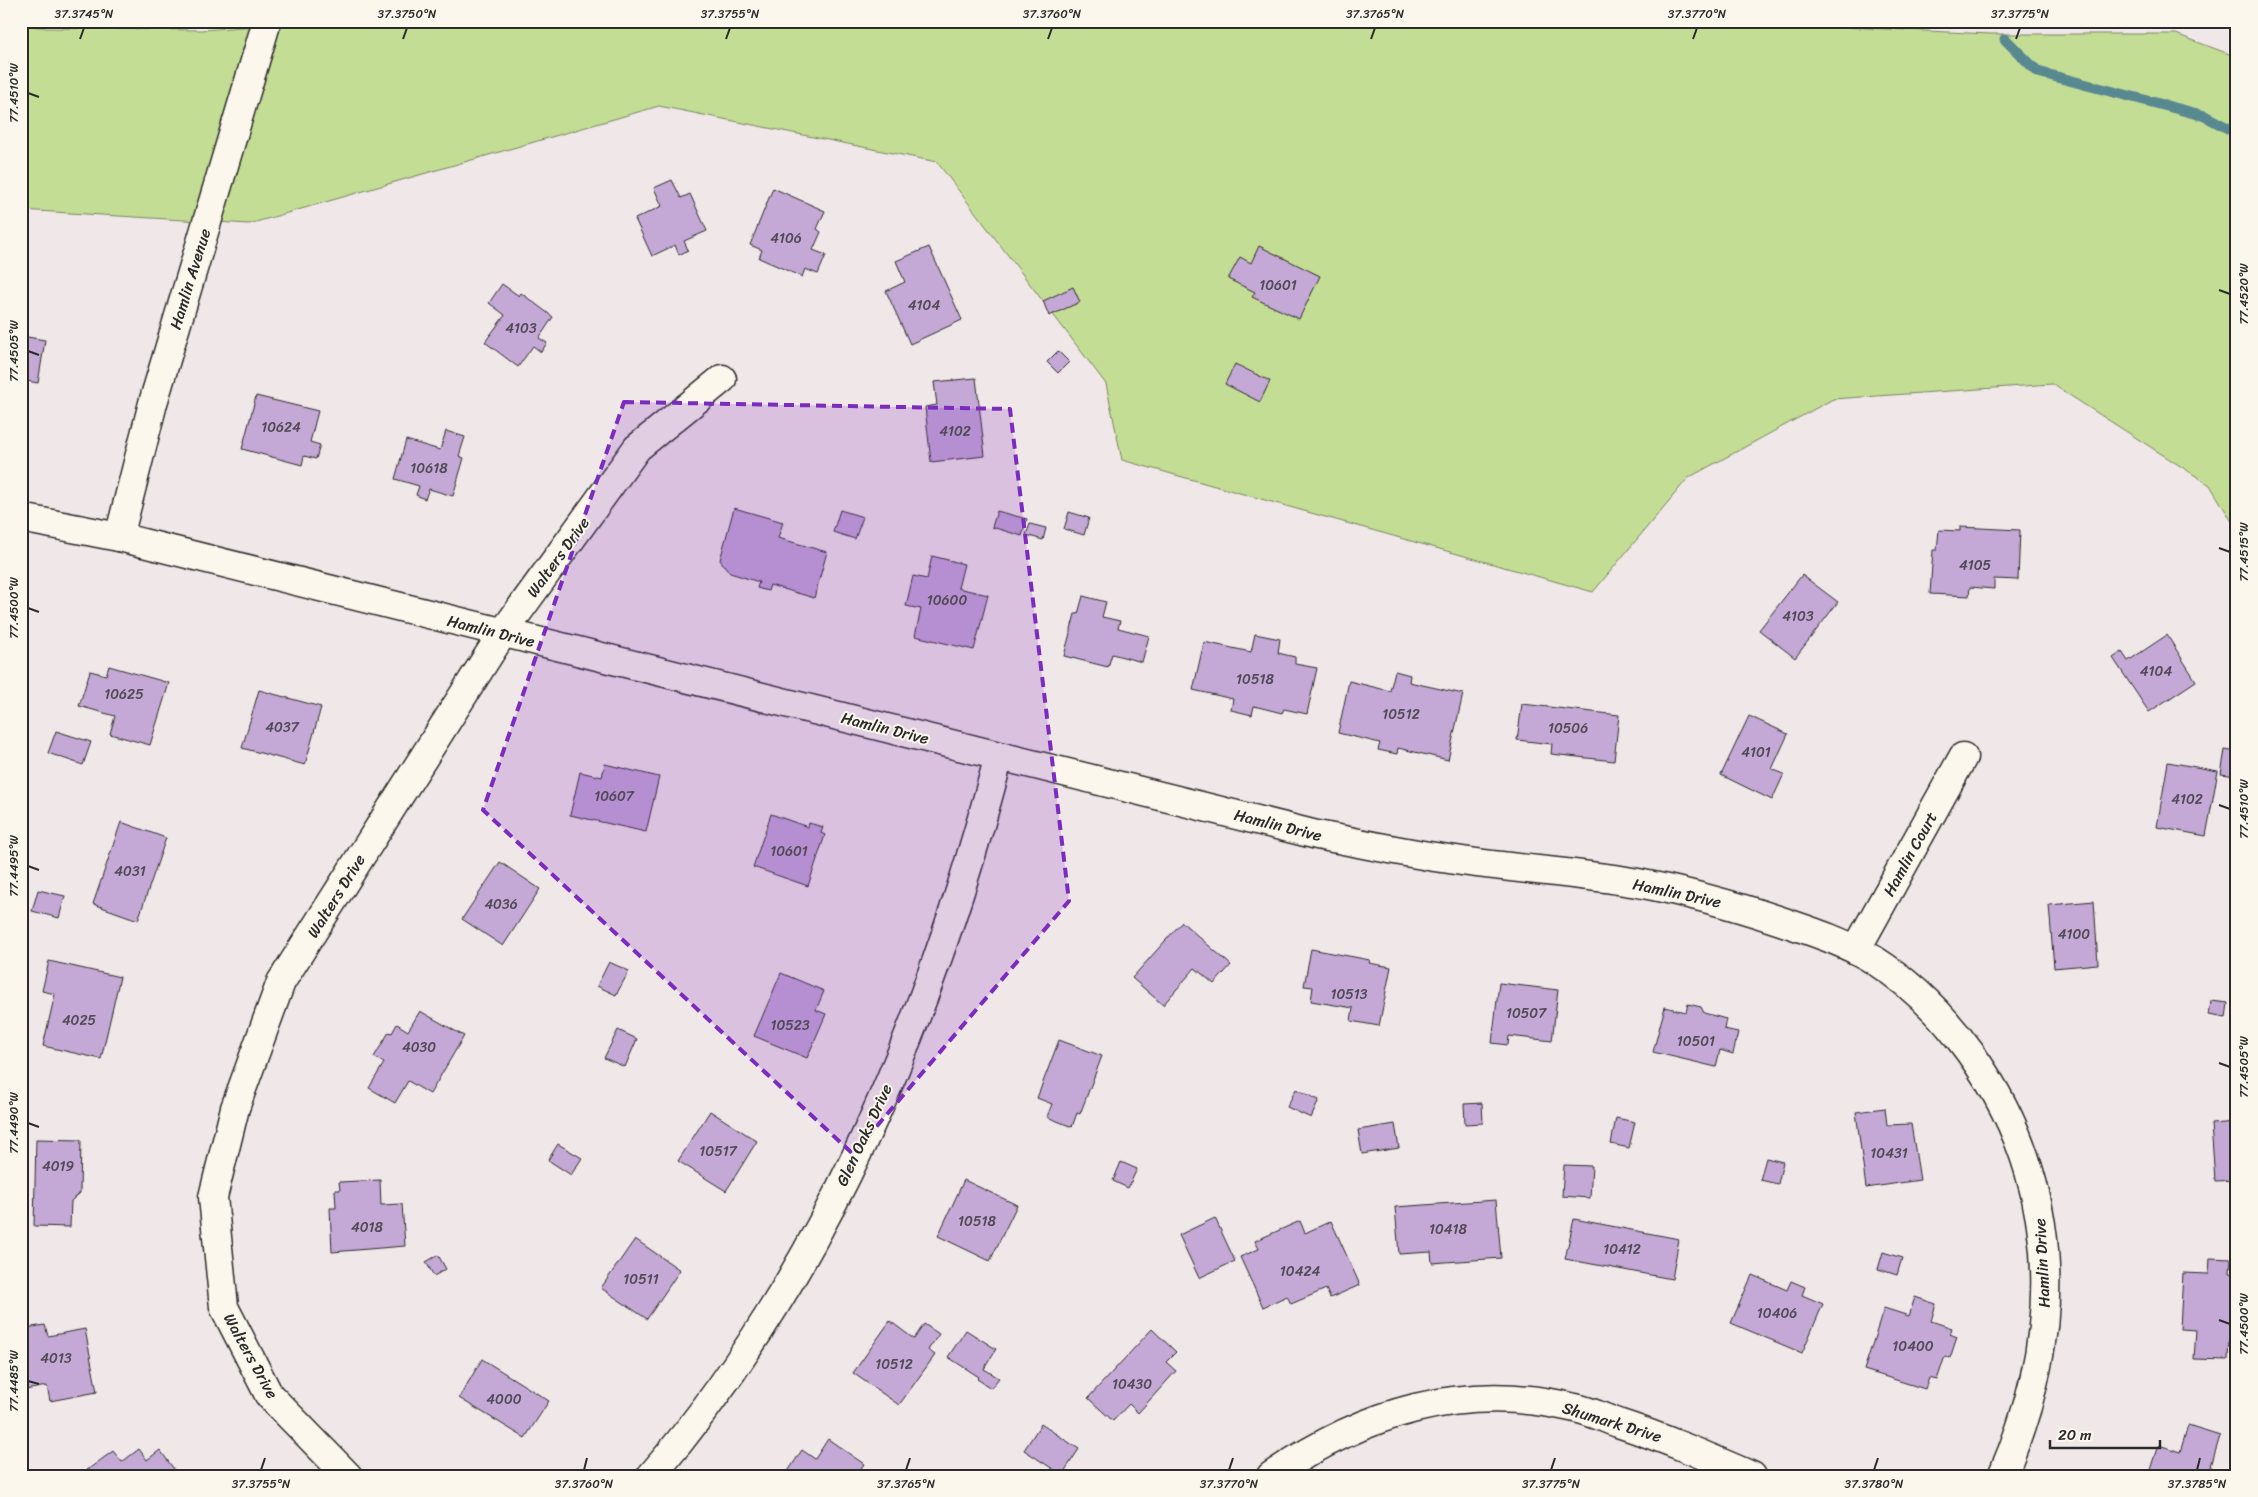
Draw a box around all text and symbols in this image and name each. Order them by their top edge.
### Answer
text: 37.3745°N [55,3,114,25]
text: 37.3750°N [378,3,437,25]
text: 37.3755°N [701,3,760,25]
text: 37.3760°N [1023,3,1082,25]
text: 37.3765°N [1346,3,1405,25]
text: 37.3770°N [1668,3,1727,25]
text: 37.3775°N [1991,3,2050,25]
text: 77.4510°W [3,63,25,123]
street label: Hamlin Avenue [161,225,219,333]
house number: 4106 [770,226,802,251]
text: 77.4520°W [2233,263,2255,325]
house number: 10601 [1259,273,1297,298]
house number: 4104 [908,293,940,318]
house number: 4103 [505,316,537,341]
text: 77.4505°W [3,320,25,382]
house number: 10624 [261,415,301,440]
house number: 4102 [939,419,971,444]
house number: 10618 [410,456,448,481]
street label: Walters Drive [519,510,597,604]
text: 77.4515°W [2233,522,2255,582]
house number: 4105 [1959,553,1992,578]
text: 77.4500°W [3,576,25,639]
house number: 10600 [927,588,967,613]
house number: 4103 [1782,604,1814,629]
street label: Hamlin Drive [444,606,538,656]
house number: 4104 [2140,659,2172,684]
house number: 10518 [1236,667,1274,692]
house number: 10625 [104,682,144,707]
house number: 10512 [1382,702,1420,727]
street label: Hamlin Drive [838,703,932,753]
house number: 4037 [265,715,300,740]
house number: 10506 [1548,716,1588,741]
house number: 4101 [1741,740,1771,765]
text: 77.4510°W [2233,779,2255,839]
house number: 10607 [594,784,635,809]
house number: 4102 [2171,787,2203,812]
street label: Hamlin Drive [1231,800,1325,850]
street label: Hamlin Court [1875,806,1945,902]
text: 77.4495°W [3,835,25,897]
house number: 10601 [770,839,808,864]
street label: Walters Drive [299,848,373,944]
house number: 4031 [114,859,146,884]
street label: Hamlin Drive [1630,869,1724,917]
house number: 4036 [484,892,518,917]
house number: 4100 [2058,922,2090,947]
house number: 10513 [1330,982,1368,1007]
house number: 10507 [1506,1001,1547,1026]
house number: 4025 [62,1008,97,1033]
house number: 10523 [770,1013,810,1038]
house number: 10501 [1677,1029,1715,1054]
house number: 4030 [402,1035,436,1060]
text: 77.4505°W [2233,1036,2255,1098]
street label: Glen Oaks Drive [828,1079,900,1191]
text: 77.4490°W [3,1091,25,1154]
house number: 10517 [699,1139,738,1164]
house number: 10431 [1870,1141,1908,1166]
house number: 4019 [42,1154,75,1179]
house number: 10518 [958,1209,996,1234]
house number: 4018 [351,1215,384,1240]
house number: 10418 [1429,1217,1468,1242]
street label: Hamlin Drive [2025,1217,2059,1309]
house number: 10412 [1603,1237,1641,1262]
house number: 10424 [1280,1259,1320,1284]
house number: 10511 [623,1267,659,1292]
text: 77.4500°W [2233,1292,2255,1355]
house number: 10406 [1757,1301,1797,1326]
street label: Walters Drive [215,1308,287,1404]
house number: 10400 [1892,1334,1934,1359]
house number: 4013 [40,1346,72,1371]
text: 77.4485°W [3,1350,25,1412]
house number: 10512 [875,1352,913,1377]
house number: 10430 [1112,1372,1152,1397]
house number: 4000 [486,1387,522,1412]
street label: Shumark Drive [1559,1393,1665,1451]
scale bar [2050,1417,2160,1449]
text: 20 m [2058,1422,2092,1448]
text: 37.3755°N [232,1473,291,1495]
text: 37.3760°N [555,1473,614,1495]
text: 37.3765°N [877,1473,936,1495]
text: 37.3770°N [1200,1473,1259,1495]
text: 37.3775°N [1522,1473,1581,1495]
text: 37.3780°N [1845,1473,1904,1495]
text: 37.3785°N [2168,1473,2227,1495]

